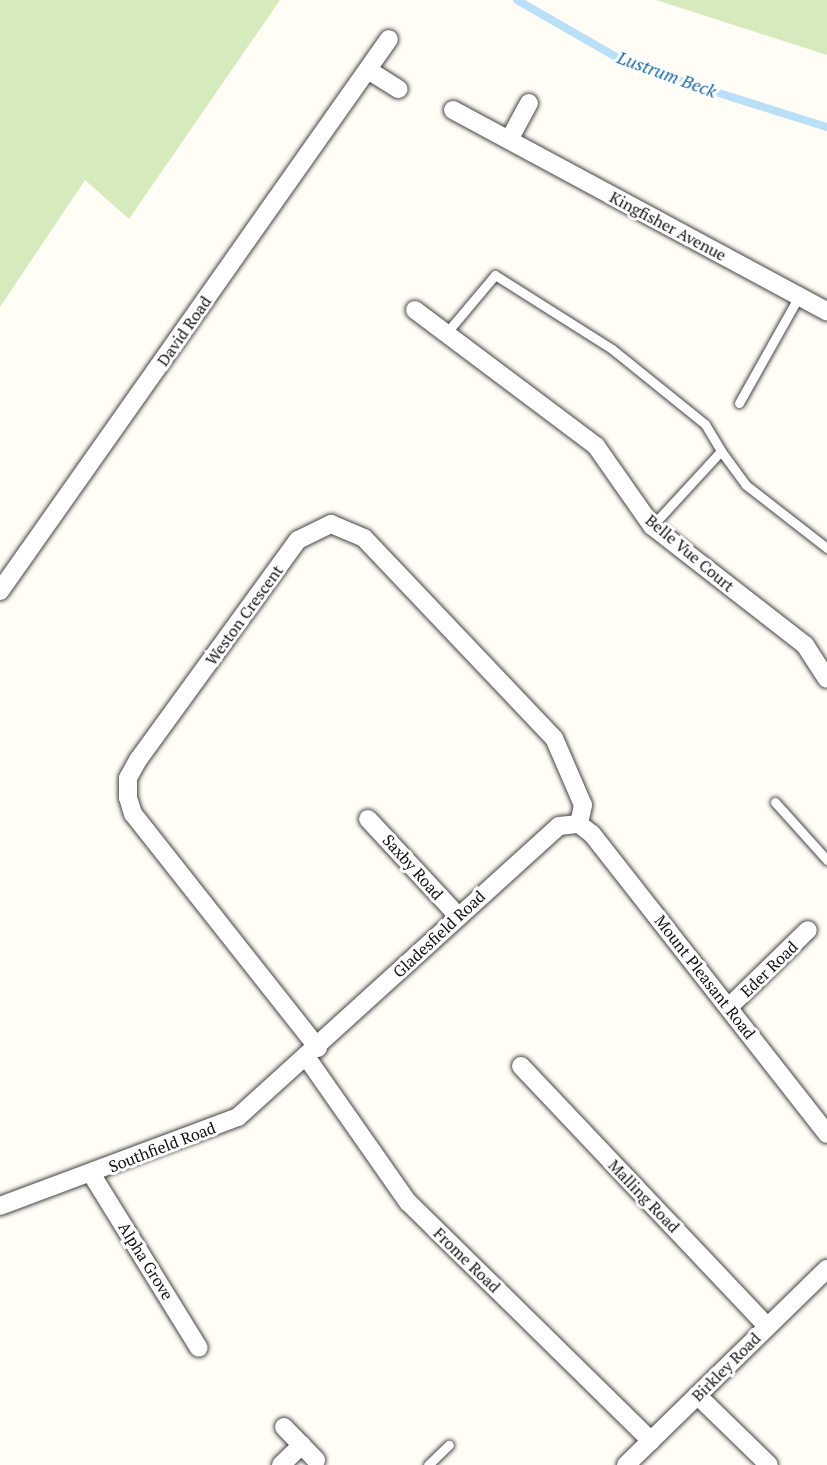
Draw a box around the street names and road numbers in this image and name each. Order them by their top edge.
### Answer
street label: Kingfisher Avenue [606,187,730,265]
street label: David Road [153,292,215,370]
street label: Belle Vue Court [642,510,738,596]
street label: Weston Crescent [201,561,287,669]
street label: Saxby Road [379,830,447,904]
street label: Gladesfield Road [389,887,489,981]
street label: Mount Pleasant Road [651,911,759,1043]
street label: Eder Road [736,937,802,1001]
street label: Southfield Road [106,1118,218,1176]
street label: Malling Road [604,1156,684,1236]
street label: Alpha Grove [115,1219,177,1303]
street label: Frome Road [430,1224,504,1296]
street label: Birkley Road [688,1329,764,1405]

